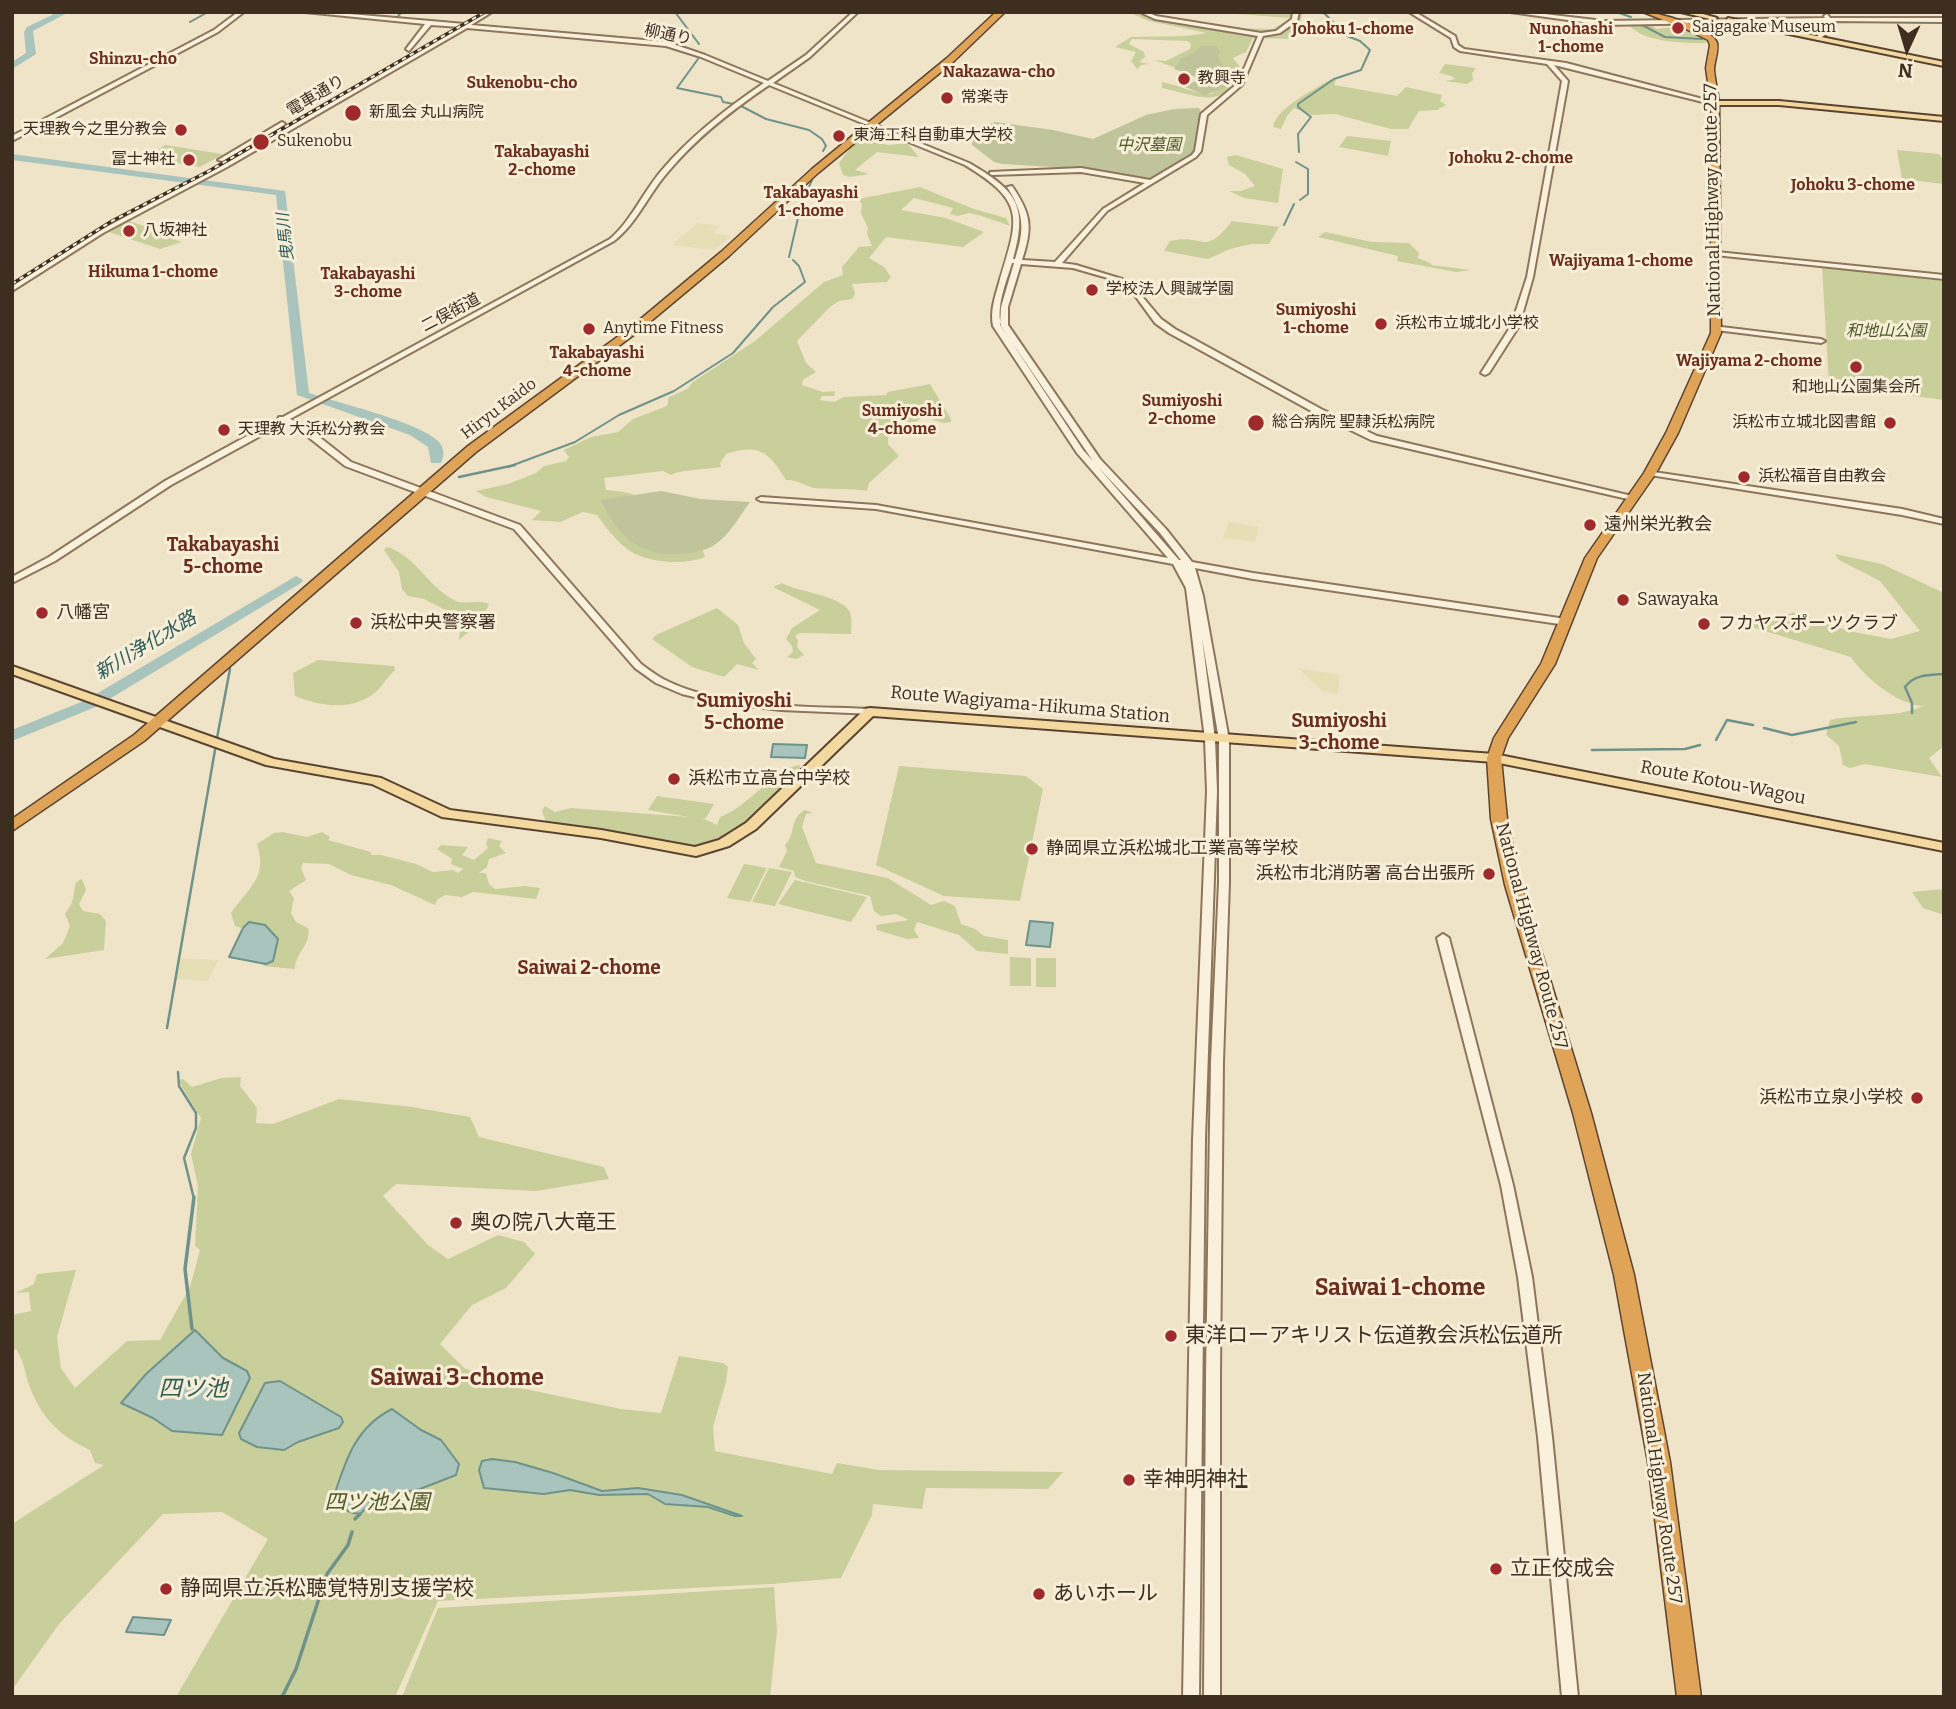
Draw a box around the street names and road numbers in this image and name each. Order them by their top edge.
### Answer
street label: 柳通り [643,21,693,49]
street label: 電車通り [284,71,348,121]
street label: National Highway Route 257 [1700,83,1726,317]
street label: 二俣街道 [418,290,484,336]
street label: Hiryu Kaido [458,374,540,444]
street label: Route Wagiyama-Hikuma Station [889,682,1171,728]
street label: Route Kotou-Wagou [1638,756,1808,810]
street label: National Highway Route 257 [1490,820,1572,1052]
street label: National Highway Route 257 [1632,1371,1686,1605]

